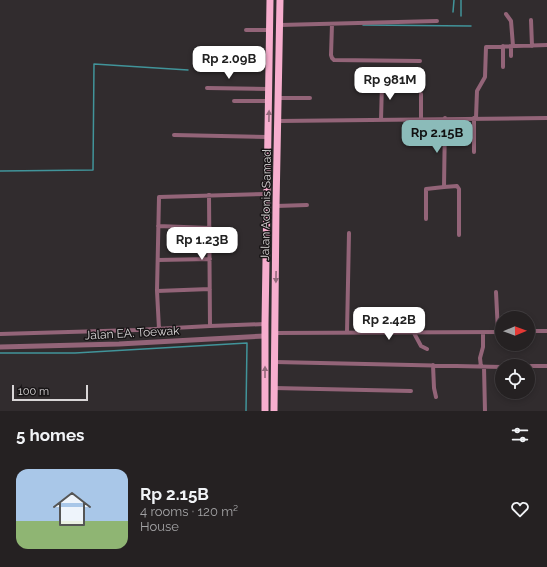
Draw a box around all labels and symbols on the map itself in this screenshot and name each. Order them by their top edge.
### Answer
pin: Rp 2.09B [188,46,270,80]
pin: Rp 981M [353,67,427,101]
one-way arrow [265,110,272,122]
pin: Rp 2.15B [396,120,478,154]
street label: Jalan Adonis Samad [258,149,274,261]
pin: Rp 1.23B [161,227,243,261]
one-way arrow [272,271,279,283]
pin: Rp 2.42B [348,307,430,341]
north arrow [495,311,535,351]
street label: Jalan EA. Toewak [84,323,180,342]
one-way arrow [262,365,268,378]
scale bar [12,383,88,402]

